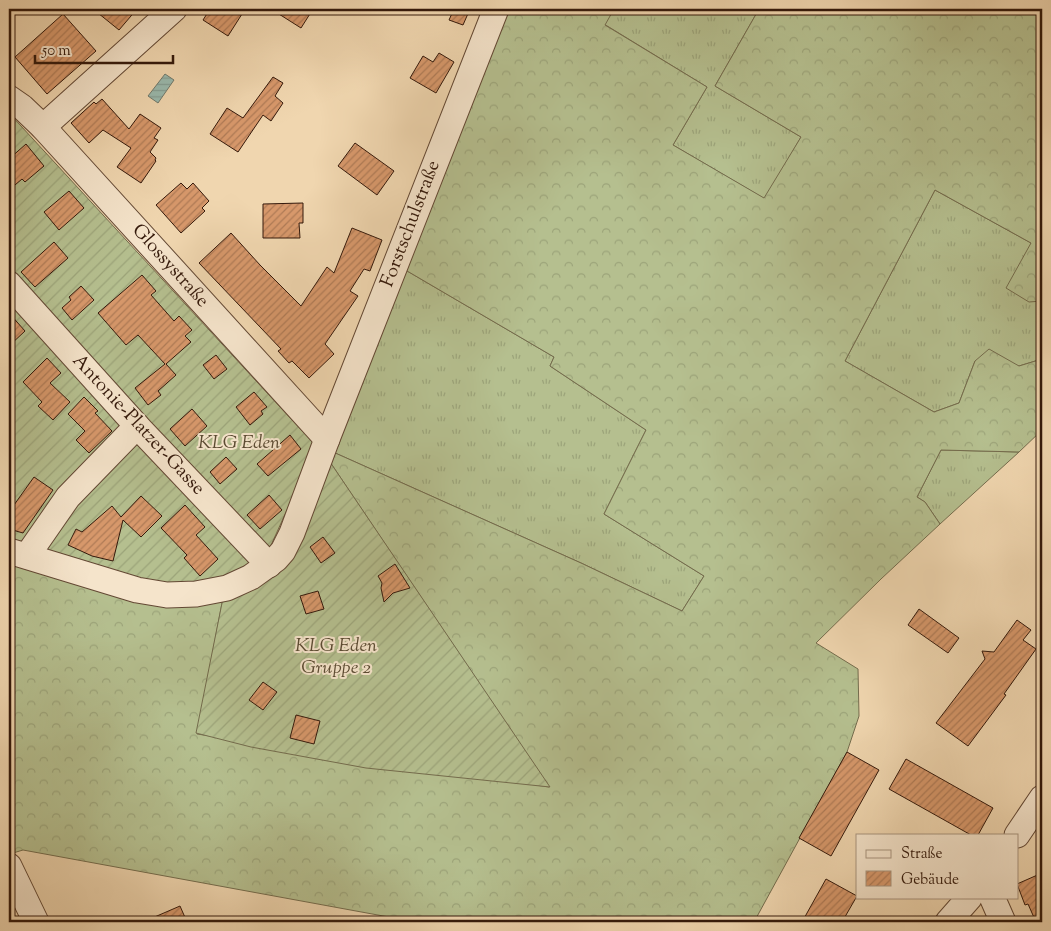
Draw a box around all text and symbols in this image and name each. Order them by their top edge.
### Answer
scale bar [35,32,172,64]
text: 50 m [41,41,71,62]
street label: Forstschulstraße [374,157,448,291]
street label: Glossystraße [125,218,215,314]
street label: Antonie-Platzer-Gasse [65,349,211,502]
park label: KLG Eden [198,430,280,457]
park label: KLG Eden Gruppe 2 [295,633,377,682]
legend [856,834,1018,898]
text: Straße [901,844,943,865]
text: Gebäude [901,870,959,891]

